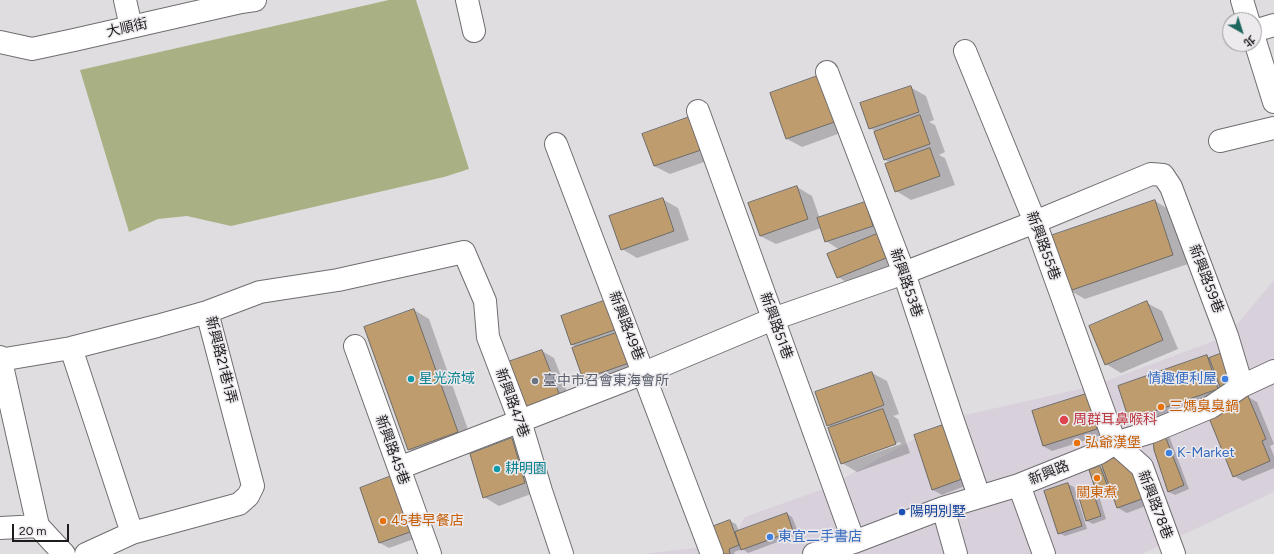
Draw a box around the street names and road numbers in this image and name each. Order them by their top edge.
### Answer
street label: 大順街 [105,15,149,41]
street label: 新興路55巷 [1023,209,1063,283]
street label: 新興路59巷 [1185,242,1227,316]
street label: 新興路53巷 [886,246,926,320]
street label: 新興路49巷 [605,289,647,363]
street label: 新興路51巷 [756,290,796,362]
street label: 新興路21巷1弄 [202,315,240,405]
street label: 新興路47巷 [492,366,532,440]
street label: 新興路45巷 [372,413,412,487]
street label: 新興路 [1026,457,1072,489]
street label: 新興路78巷 [1134,468,1176,542]

